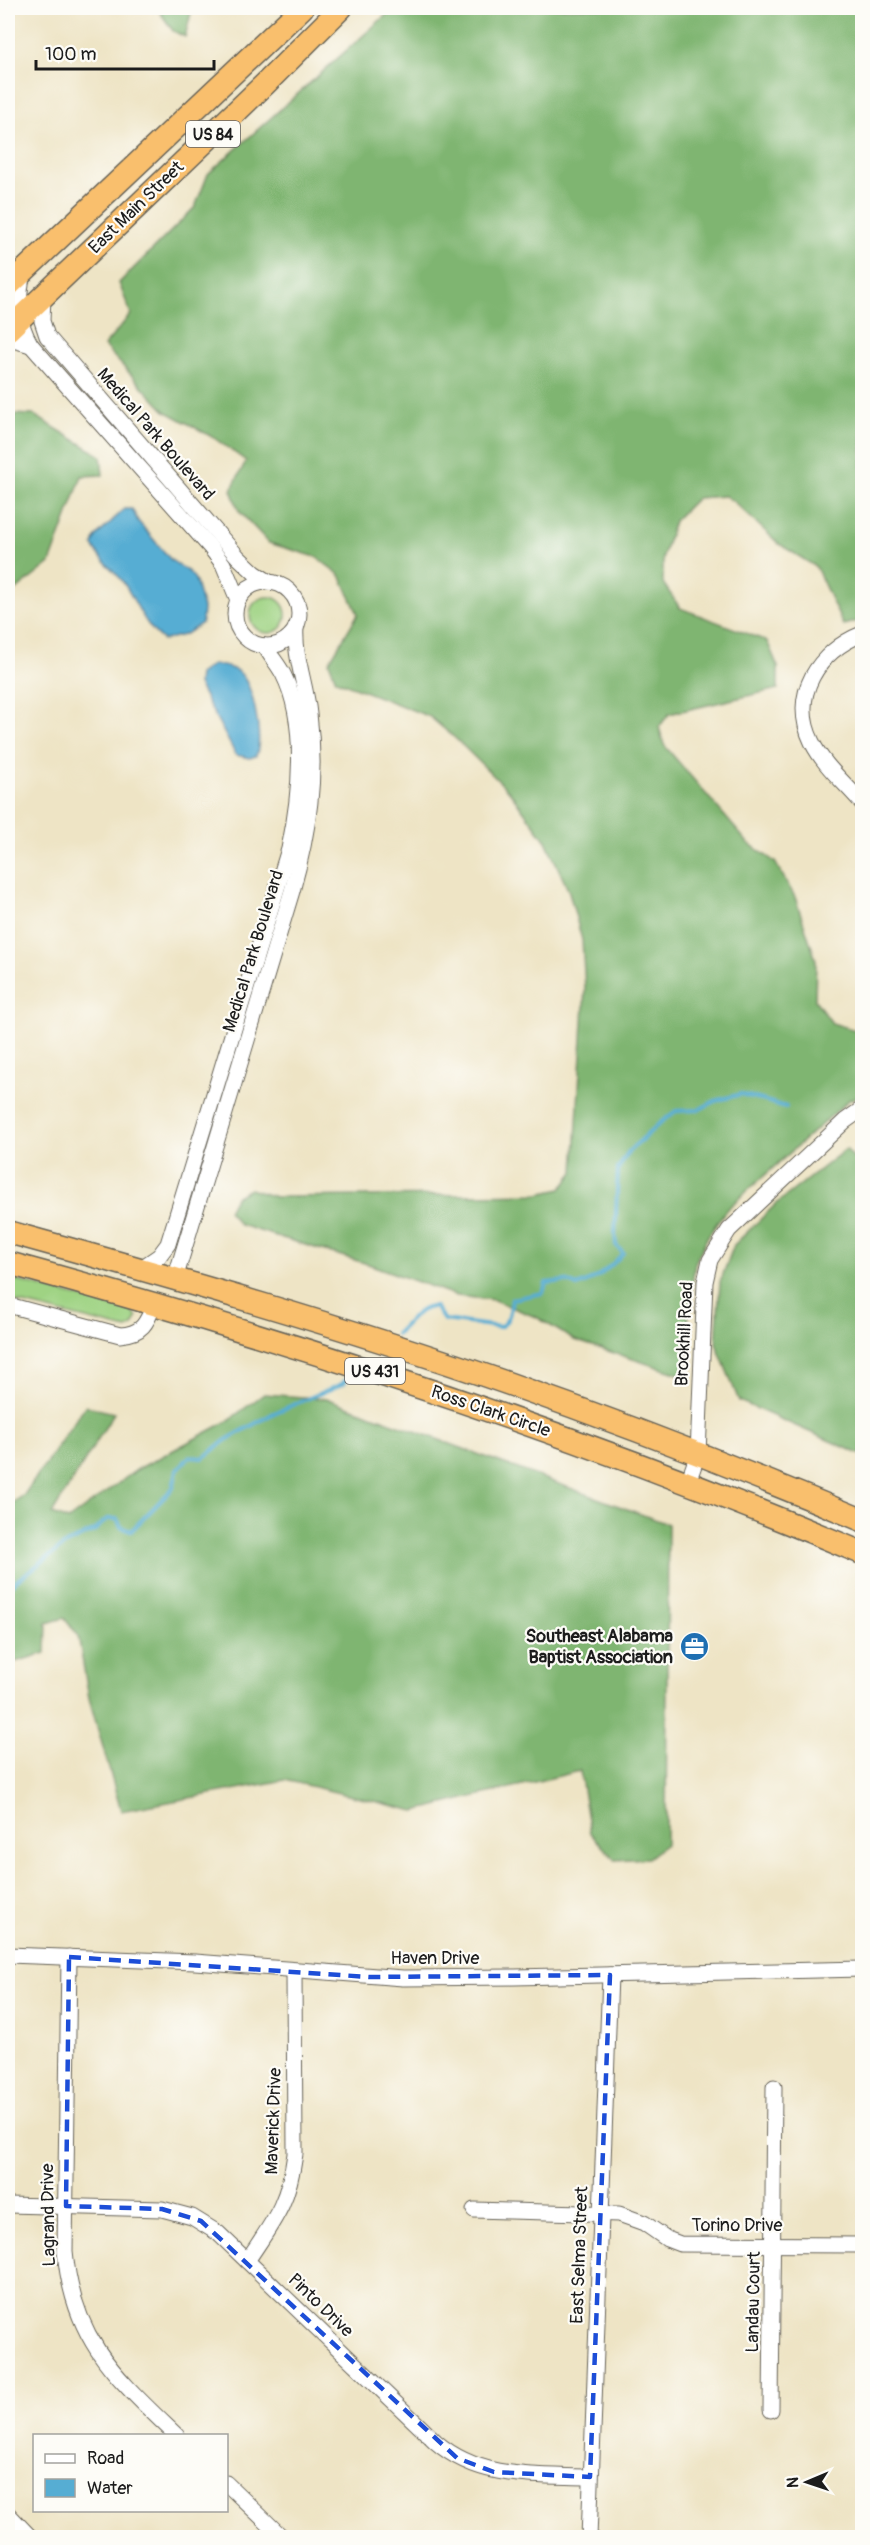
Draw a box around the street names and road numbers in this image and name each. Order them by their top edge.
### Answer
road number: US 84 [186,121,240,147]
street label: East Main Street [84,155,190,259]
street label: Medical Park Boulevard [92,363,220,505]
street label: Medical Park Boulevard [218,867,289,1035]
street label: Brookhill Road [670,1281,699,1387]
road number: US 431 [345,1358,405,1384]
street label: Ross Clark Circle [428,1380,554,1443]
street label: Haven Drive [391,1947,480,1970]
street label: Maverick Drive [260,2067,287,2175]
street label: Lagrand Drive [36,2163,61,2267]
street label: East Selma Street [566,2185,593,2324]
street label: Torino Drive [692,2214,783,2237]
street label: Landau Court [741,2250,766,2353]
street label: Pinto Drive [283,2269,358,2342]

